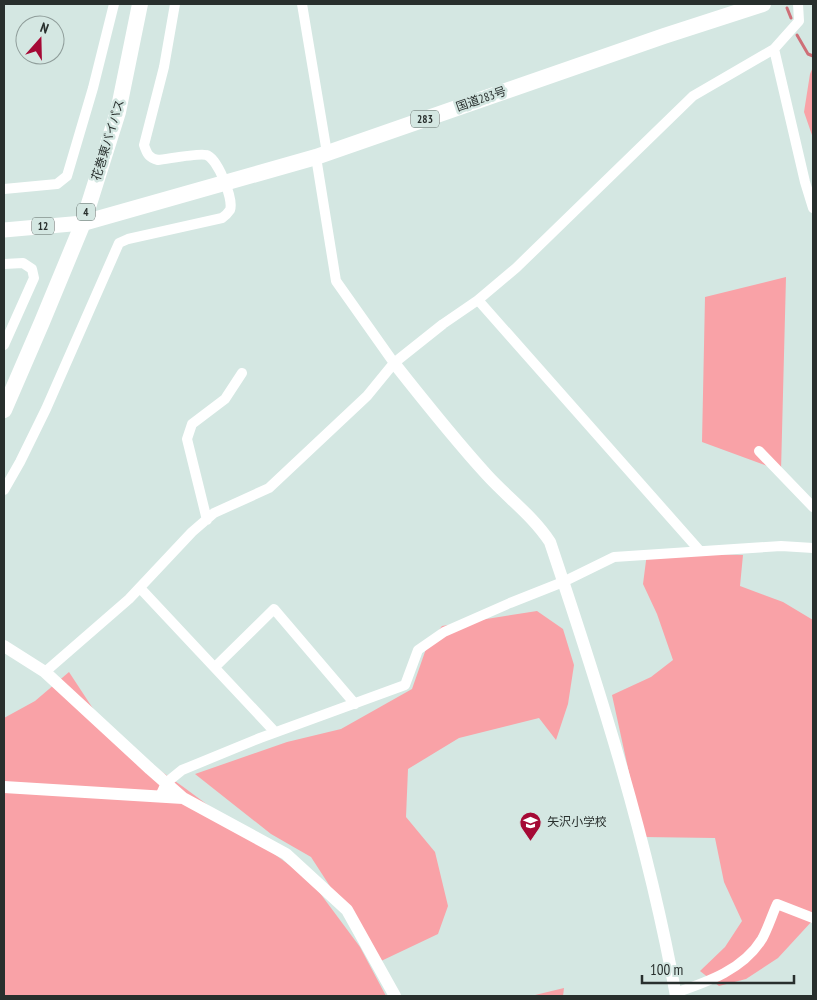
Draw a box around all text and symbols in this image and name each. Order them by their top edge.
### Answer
north arrow [15,15,65,65]
text: N [38,18,51,38]
street label: 国道283号 [454,83,508,114]
street label: 花巻東バイパス [88,98,127,182]
road number: 283 [411,110,439,128]
road number: 4 [77,203,95,220]
road number: 12 [32,218,54,235]
school or university icon: 矢沢小学校 [519,810,543,841]
place label: 矢沢小学校 [547,814,607,829]
scale bar [642,952,794,984]
text: 100 m [650,960,683,979]

